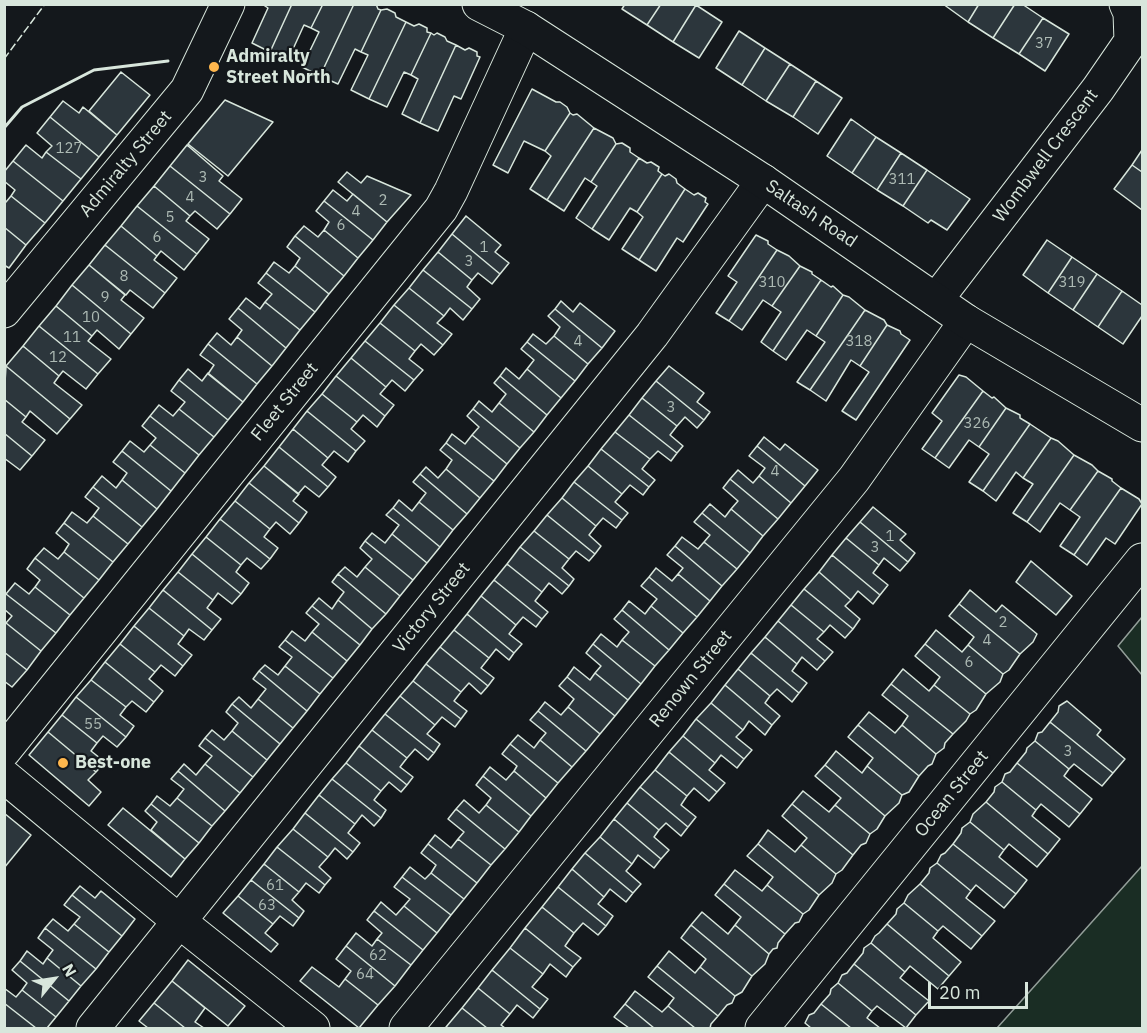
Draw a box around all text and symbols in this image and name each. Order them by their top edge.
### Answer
house number: 37 [1035,35,1053,53]
place label: Admiralty Street North [226,46,331,88]
marker: Admiralty Street North [207,60,221,74]
street label: Wombwell Crescent [989,85,1103,227]
street label: Admiralty Street [75,106,177,222]
house number: 127 [56,140,82,158]
house number: 3 [199,169,207,187]
house number: 311 [889,171,915,189]
street label: Saltash Road [761,176,861,252]
house number: 4 [186,189,194,207]
house number: 2 [379,192,387,210]
house number: 4 [352,203,360,221]
house number: 5 [166,209,174,227]
house number: 6 [337,217,345,235]
house number: 6 [153,229,161,247]
house number: 1 [480,239,488,257]
house number: 3 [465,253,473,271]
house number: 8 [120,268,128,286]
house number: 310 [759,274,785,292]
house number: 319 [1059,274,1085,292]
house number: 9 [101,289,109,307]
house number: 10 [82,309,100,327]
house number: 11 [63,329,81,347]
house number: 4 [574,333,582,351]
house number: 318 [846,333,872,351]
house number: 12 [49,349,67,367]
street label: Fleet Street [247,358,323,446]
house number: 3 [667,399,675,417]
house number: 326 [964,415,990,433]
house number: 4 [771,463,779,481]
house number: 1 [886,528,894,546]
house number: 3 [871,539,879,557]
street label: Victory Street [389,558,475,658]
house number: 2 [999,614,1007,632]
street label: Renown Street [645,626,737,732]
house number: 4 [983,632,991,650]
house number: 6 [965,654,973,672]
house number: 55 [84,716,102,734]
house number: 3 [1064,743,1072,761]
street label: Ocean Street [911,746,993,842]
place label: Best-one [75,752,151,774]
marker: Best-one [56,756,70,770]
house number: 61 [266,877,284,895]
house number: 63 [258,897,276,915]
house number: 62 [369,947,387,965]
north arrow [24,949,84,1009]
text: N [58,960,81,980]
house number: 64 [356,966,374,984]
scale bar [931,970,1032,1008]
text: 20 m [939,981,981,1004]

